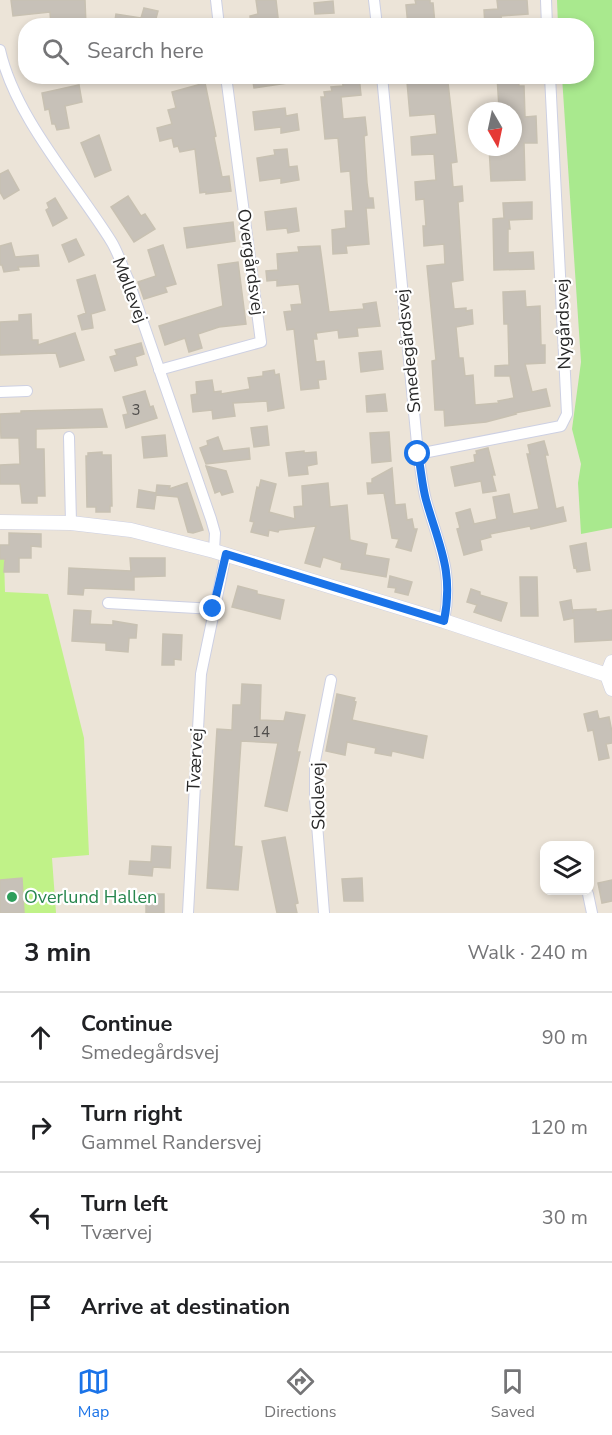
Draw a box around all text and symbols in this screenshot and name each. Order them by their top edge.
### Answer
search box [18,18,594,84]
icon: search [39,35,72,68]
text: Search here [87,36,204,66]
north arrow [468,102,522,156]
street label: Overgårdsvej [232,207,270,317]
street label: Møllevej [107,254,153,326]
street label: Nygårdsvej [549,278,577,370]
street label: Smedegårdsvej [390,288,426,414]
house number: 3 [131,400,141,420]
route start [404,440,430,466]
route end [199,595,225,621]
house number: 14 [252,722,270,742]
street label: Tværvej [181,727,209,793]
street label: Skolevej [305,762,331,830]
map controls [540,841,594,895]
button: layers [540,841,594,895]
place label: Overlund Hallen [24,885,157,909]
marker: Overlund Hallen [5,890,19,904]
text: 3 min [24,935,91,970]
text: Walk · 240 m [468,939,588,966]
text: Continue [81,1009,172,1039]
icon: ahead [24,1021,57,1054]
text: 90 m [542,1024,588,1051]
text: Smedegårdsvej [81,1039,219,1066]
text: Turn right [81,1099,182,1129]
icon: right [24,1111,57,1144]
text: 120 m [530,1114,588,1141]
text: Gammel Randersvej [81,1129,262,1156]
text: Turn left [81,1189,168,1219]
icon: left [24,1201,57,1234]
text: 30 m [542,1204,588,1231]
text: Tværvej [81,1219,152,1246]
icon: arrive [24,1291,57,1324]
text: Arrive at destination [81,1292,290,1322]
tab: Map [77,1365,110,1423]
tab: Directions [264,1365,336,1423]
tab: Saved [491,1365,535,1423]

